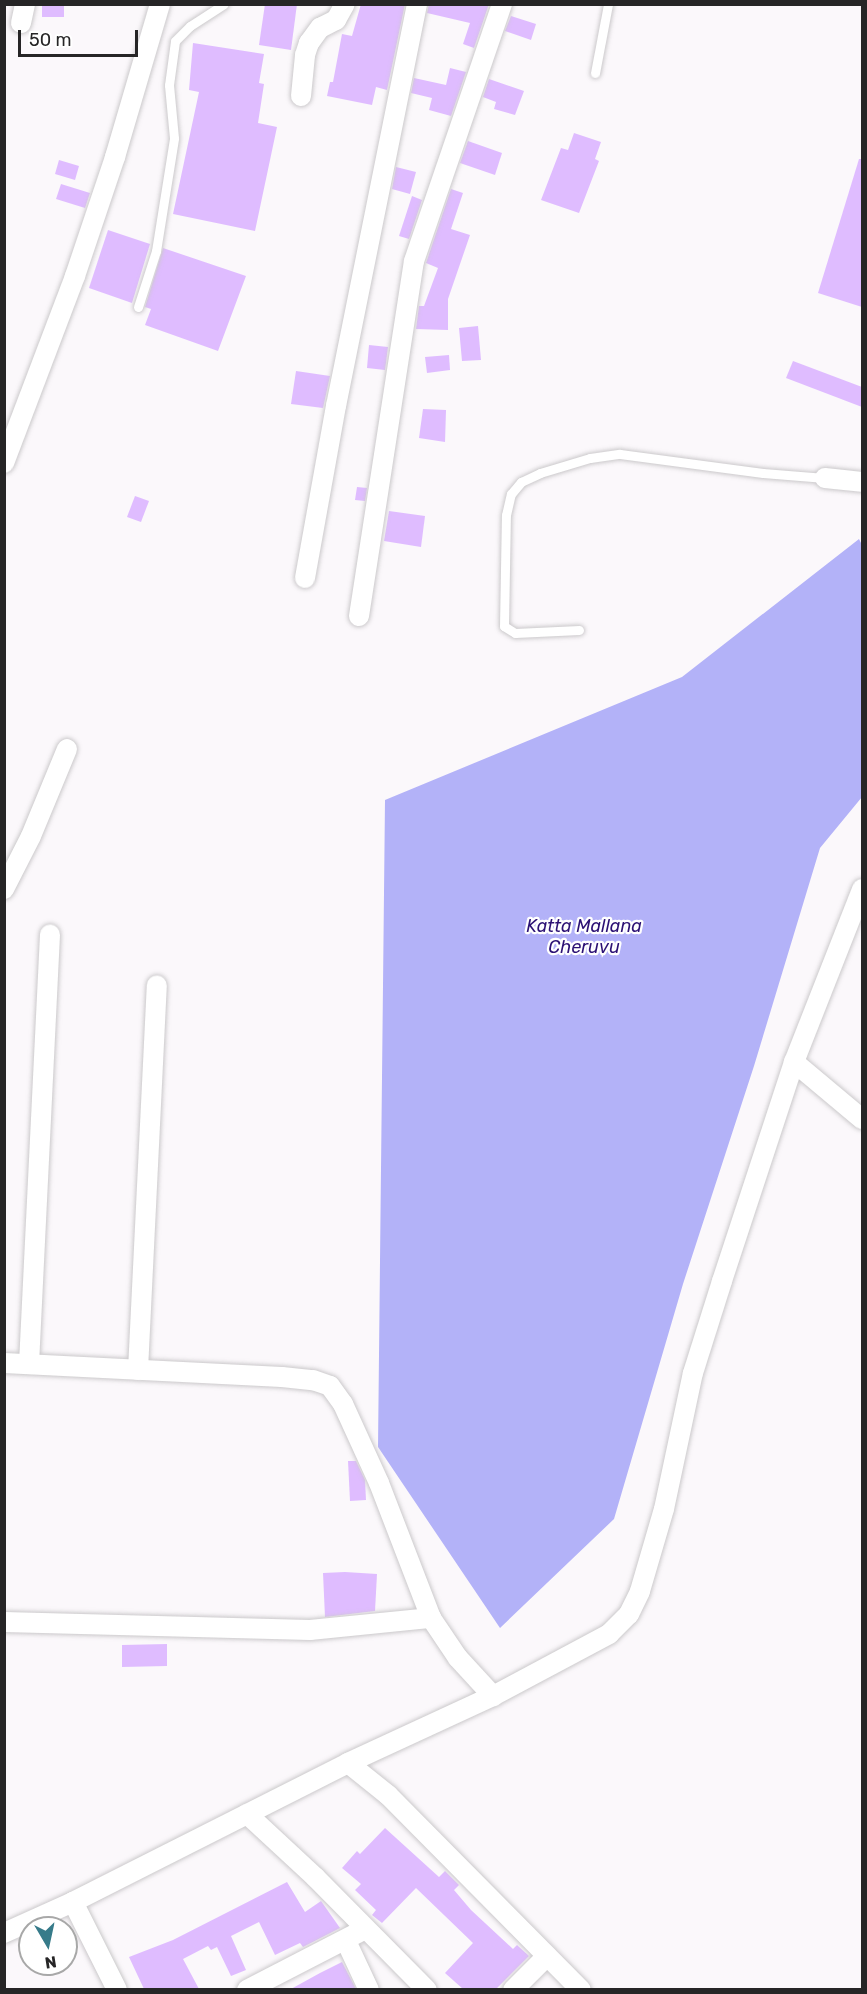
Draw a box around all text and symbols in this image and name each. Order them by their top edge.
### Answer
scale bar [21,18,141,56]
text: 50 m [29,29,72,51]
water label: Katta Mallana Cheruvu [526,916,642,958]
north arrow [18,1916,78,1976]
text: N [43,1952,58,1973]

